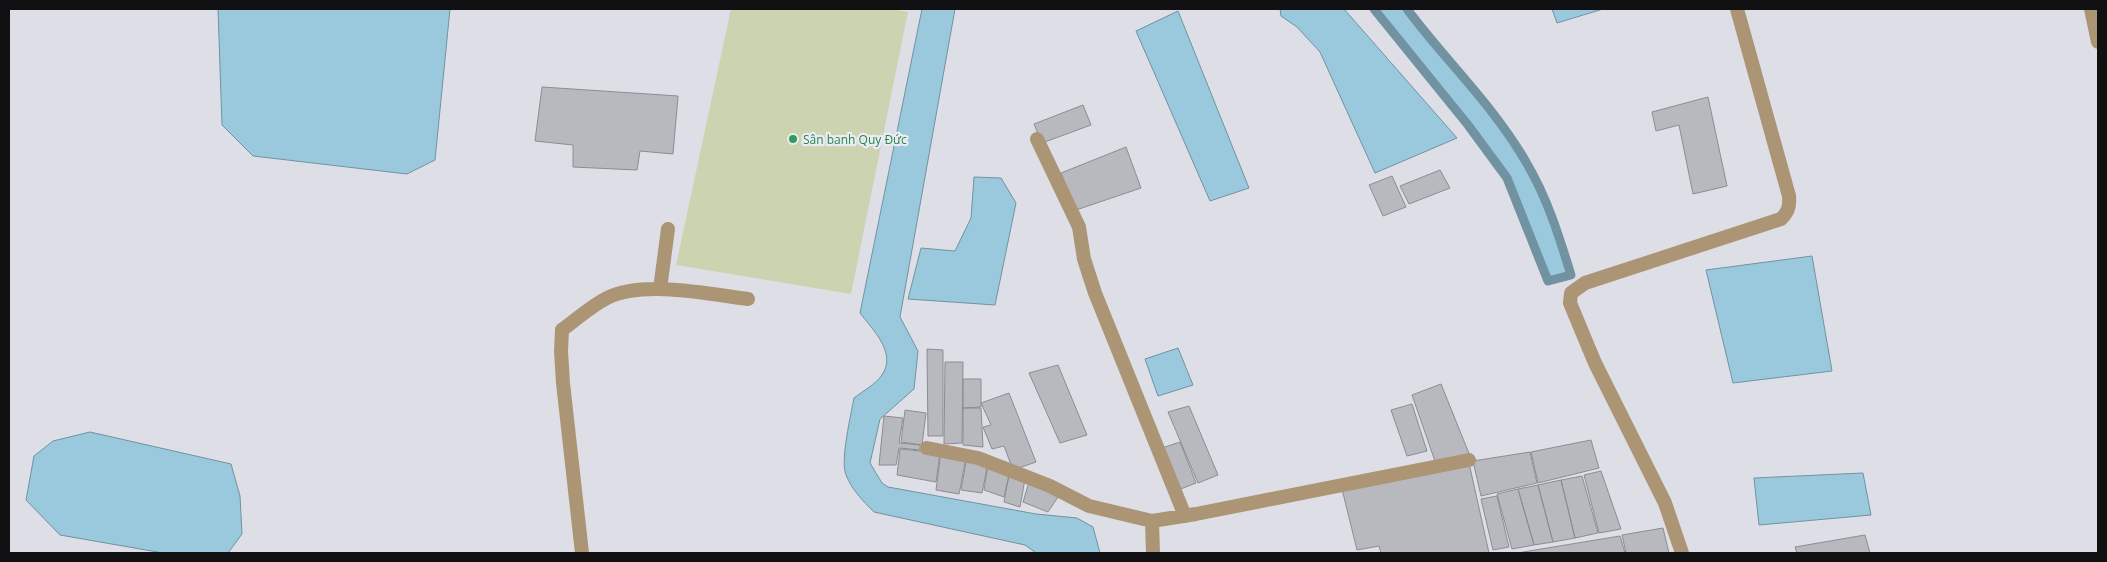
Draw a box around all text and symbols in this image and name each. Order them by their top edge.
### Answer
place label: Sân banh Quy Đức [803,131,907,148]
marker: Sân banh Quy Đức [787,133,799,145]

